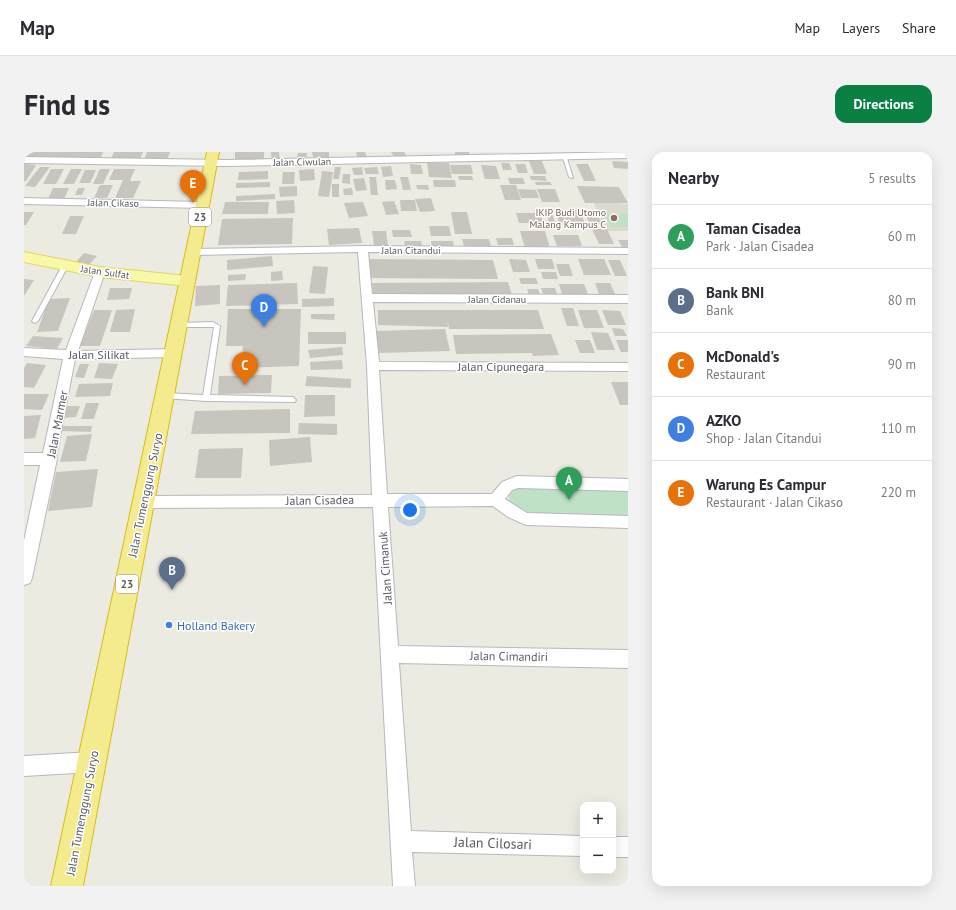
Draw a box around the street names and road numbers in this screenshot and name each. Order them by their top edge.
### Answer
street label: Jalan Ciwulan [272,155,331,169]
street label: Jalan Cikaso [86,196,139,210]
road number: 23 [189,208,211,226]
street label: Jalan Citandui [380,244,441,257]
street label: Jalan Sulfat [79,262,131,282]
street label: Jalan Cidanau [467,293,526,306]
street label: Jalan Silikat [68,347,129,362]
street label: Jalan Cipunegara [457,359,544,374]
street label: Jalan Marmer [43,389,71,460]
street label: Jalan Tumenggung Suryo [124,431,166,560]
street label: Jalan Cisadea [285,492,354,508]
street label: Jalan Cimanuk [375,531,395,606]
road number: 23 [116,575,138,593]
street label: Jalan Cimandiri [469,648,548,664]
street label: Jalan Tumenggung Suryo [62,749,101,878]
street label: Jalan Cilosari [453,833,532,853]

